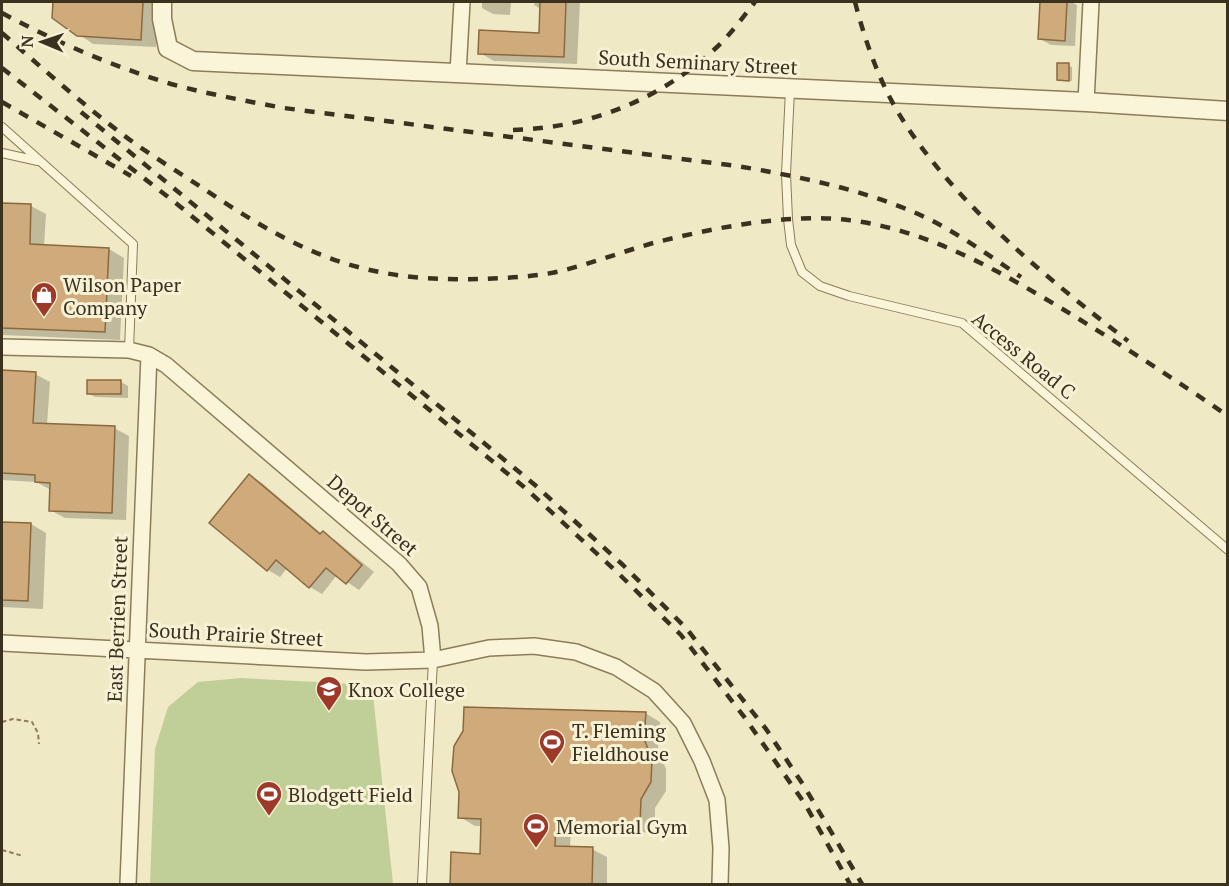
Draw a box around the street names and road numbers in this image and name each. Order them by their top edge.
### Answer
street label: South Seminary Street [598,43,799,81]
street label: Access Road C [967,305,1081,405]
street label: Depot Street [322,468,425,562]
street label: East Berrien Street [101,535,133,703]
street label: South Prairie Street [148,616,325,652]

